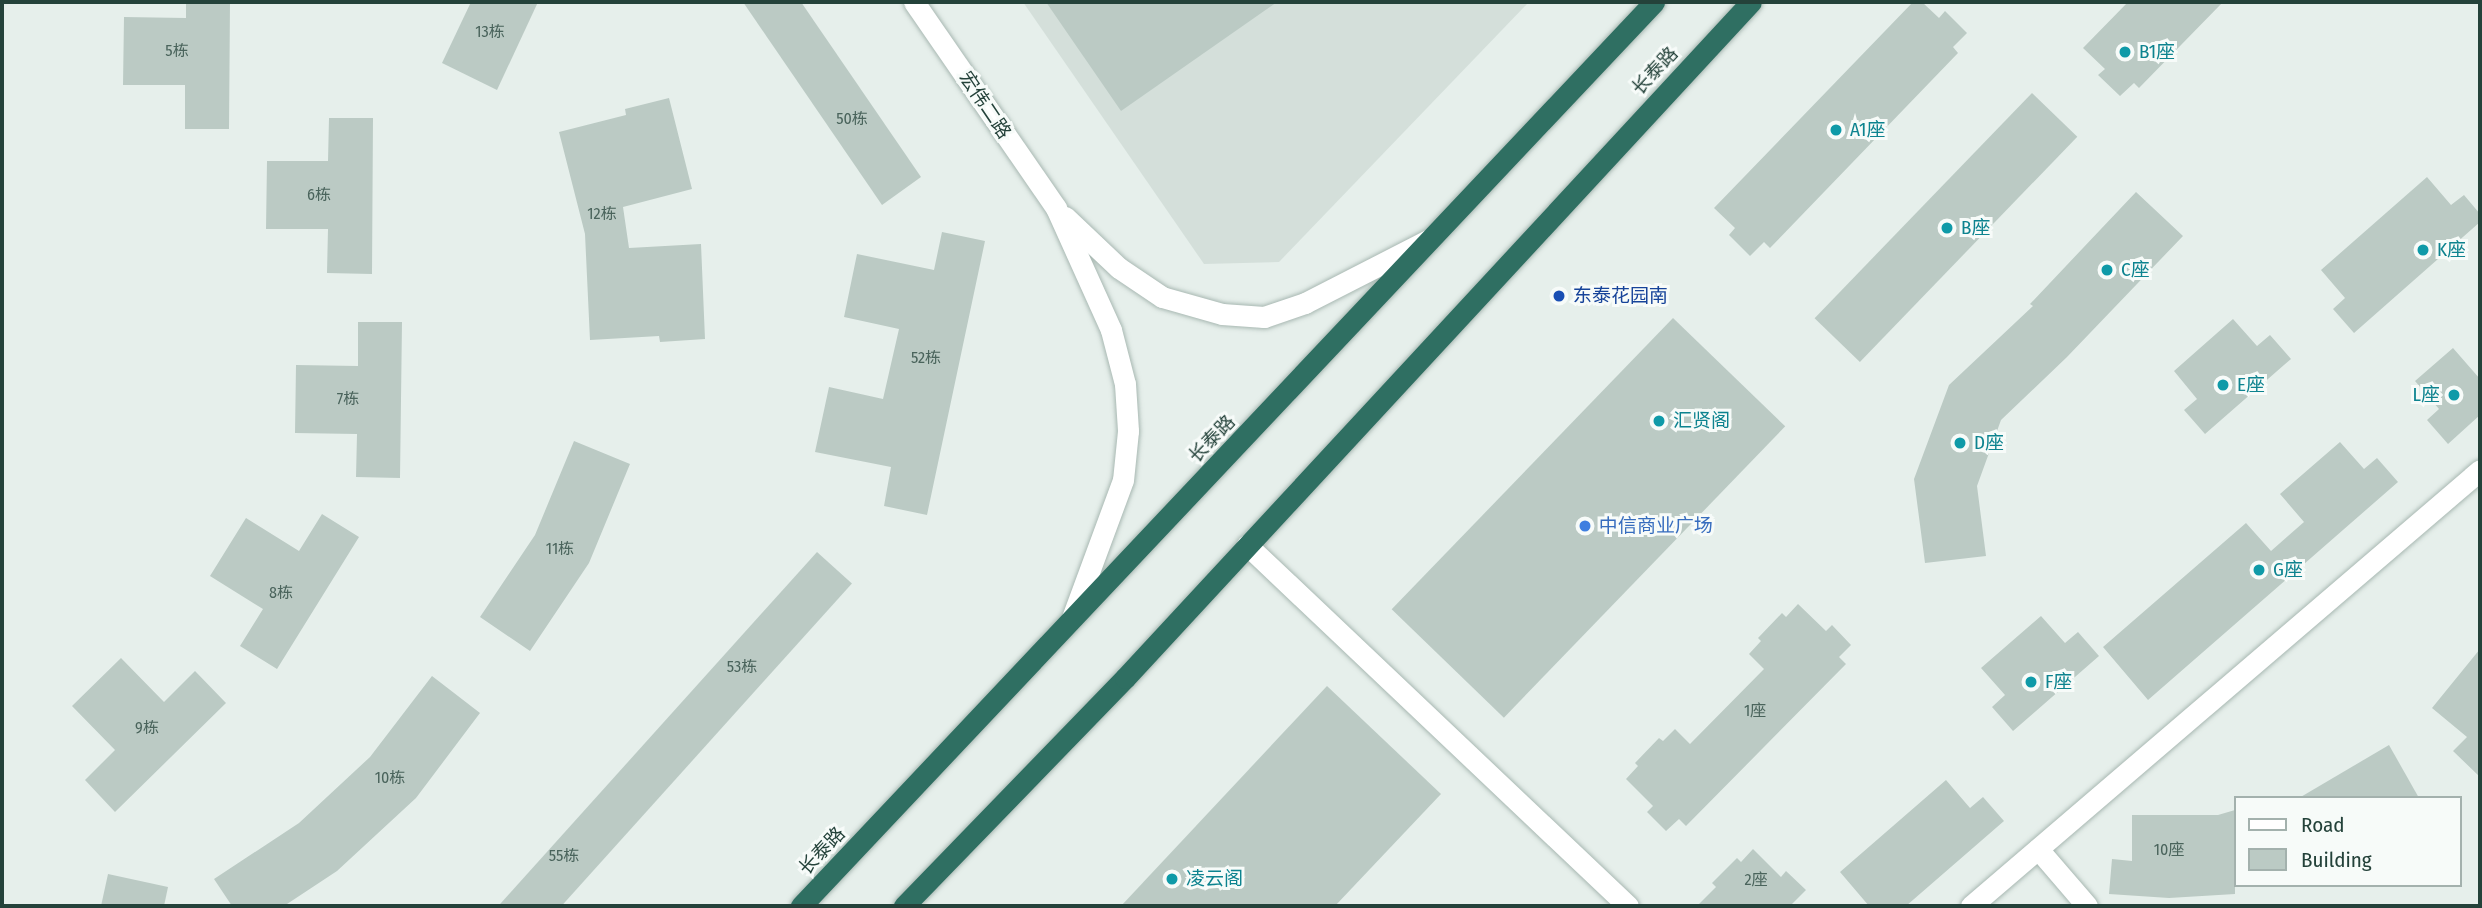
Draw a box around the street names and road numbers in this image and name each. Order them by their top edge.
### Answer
street label: 长泰路 [1627,42,1683,100]
street label: 宏伟二路 [954,67,1016,143]
street label: 长泰路 [1184,411,1240,467]
street label: 长泰路 [794,822,850,880]

